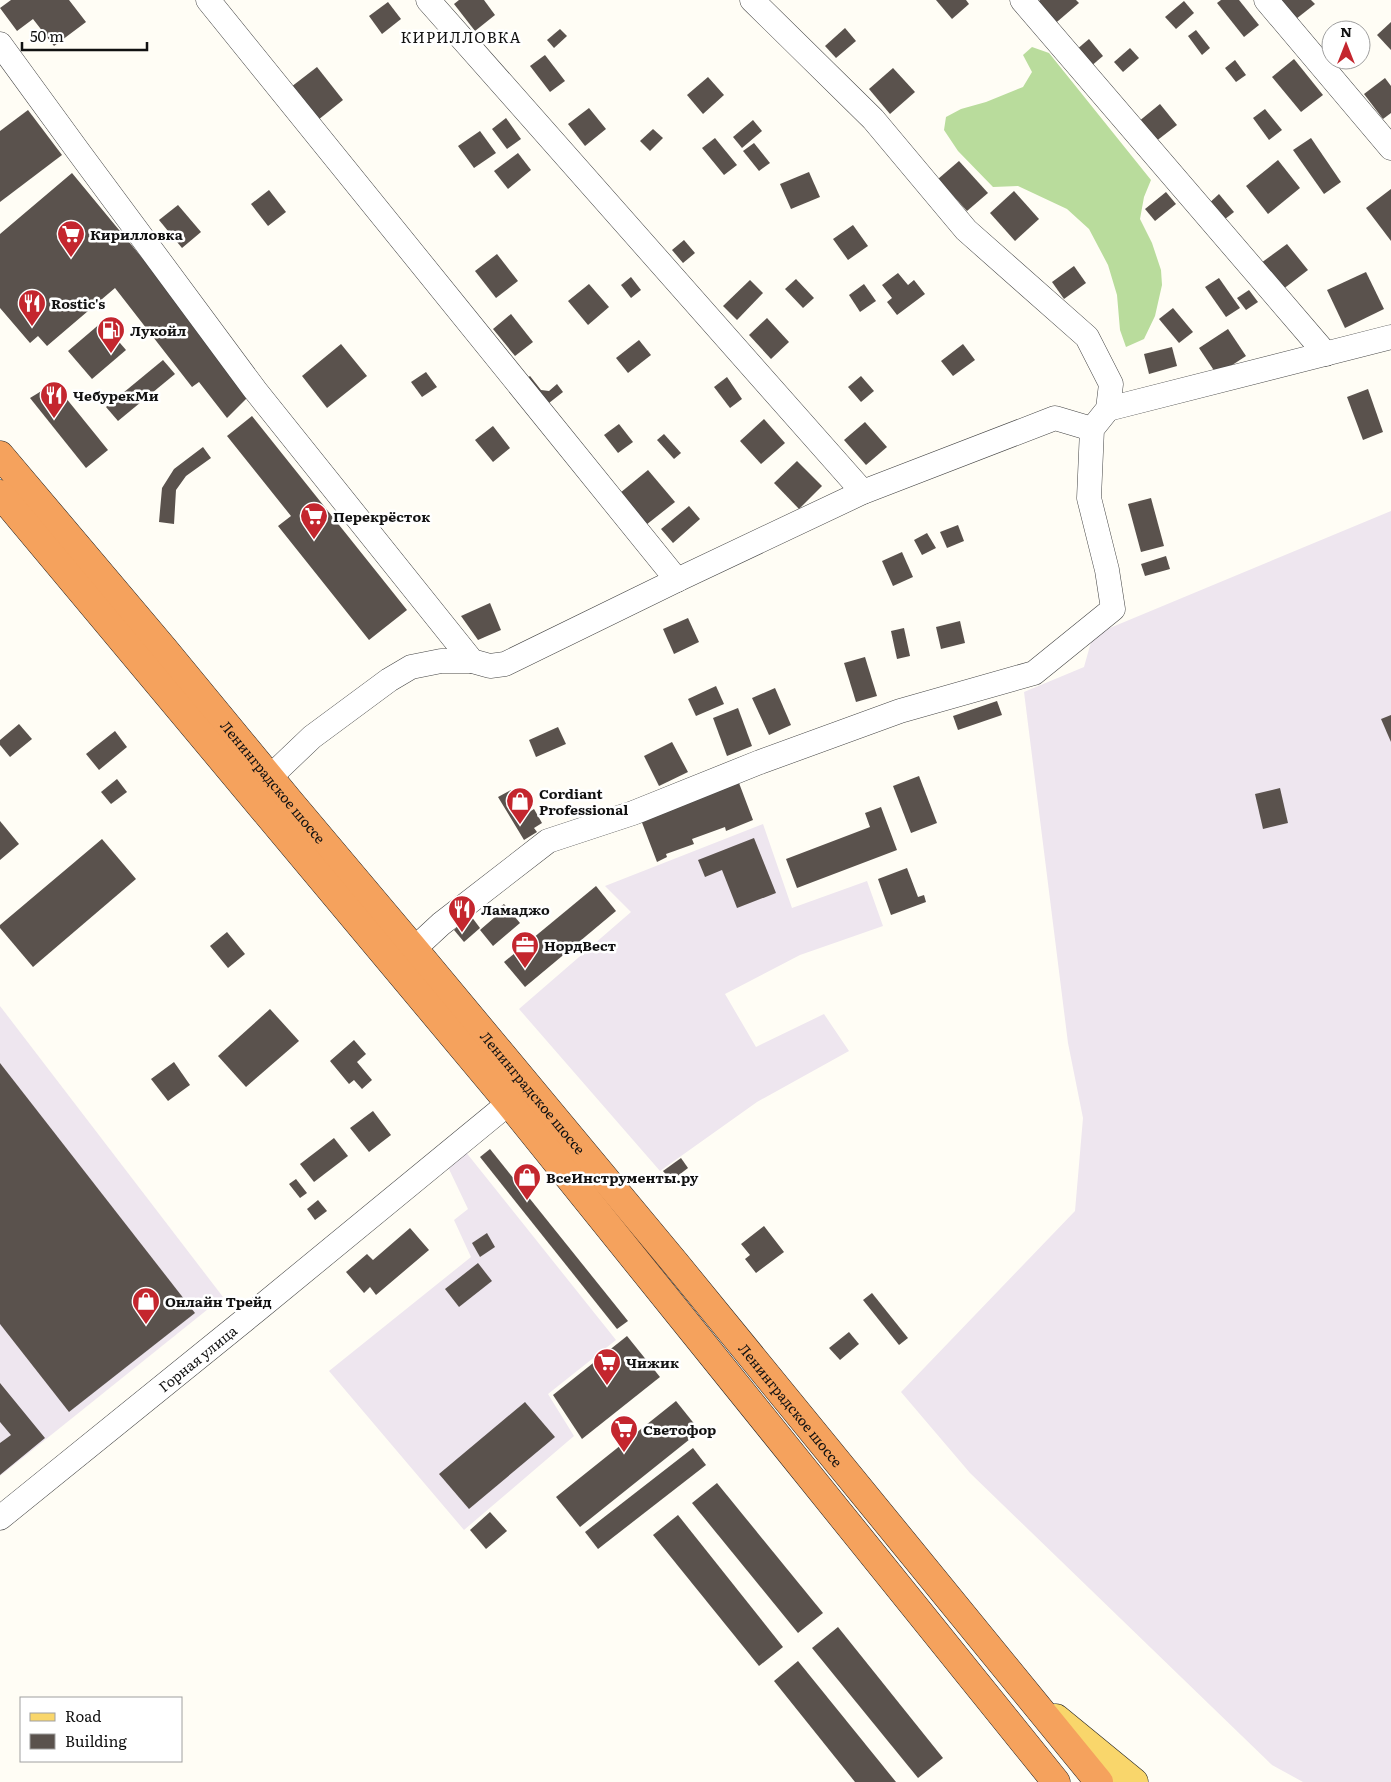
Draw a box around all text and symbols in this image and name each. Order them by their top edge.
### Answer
scale bar [22,20,148,52]
north arrow [1321,20,1371,70]
text: N [1340,21,1352,41]
text: 50 m [30,24,64,47]
district label: КИРИЛЛОВКА [400,25,522,48]
supermarket icon: Кирилловка [56,219,86,258]
place label: Кирилловка [90,224,184,244]
restaurant icon: Rostic's [17,288,47,327]
place label: Rostic's [51,293,105,313]
fuel station icon: Лукойл [96,315,126,354]
place label: Лукойл [130,320,186,340]
restaurant icon: ЧебурекМи [39,380,69,419]
place label: ЧебурекМи [73,385,159,405]
supermarket icon: Перекрёсток [299,501,329,540]
place label: Перекрёсток [333,506,430,526]
street label: Ленинградское шоссе [216,716,331,847]
place label: Cordiant Professional [539,783,628,819]
shop icon: Cordiant Professional [505,786,535,825]
restaurant icon: Ламаджо [447,894,477,933]
place label: Ламаджо [481,899,550,919]
office icon: НордВест [510,930,540,969]
place label: НордВест [544,935,617,955]
street label: Ленинградское шоссе [476,1027,590,1158]
shop icon: ВсеИнструменты.ру [512,1162,542,1201]
place label: ВсеИнструменты.ру [546,1167,699,1187]
shop icon: Онлайн Трейд [131,1286,161,1325]
place label: Онлайн Трейд [165,1291,272,1311]
street label: Горная улица [154,1320,241,1396]
street label: Ленинградское шоссе [734,1339,848,1471]
supermarket icon: Чижик [592,1347,622,1386]
place label: Чижик [626,1352,679,1372]
supermarket icon: Светофор [609,1414,639,1453]
place label: Светофор [643,1419,716,1439]
legend [20,1697,182,1762]
text: Road [65,1704,101,1727]
text: Building [65,1729,127,1752]

